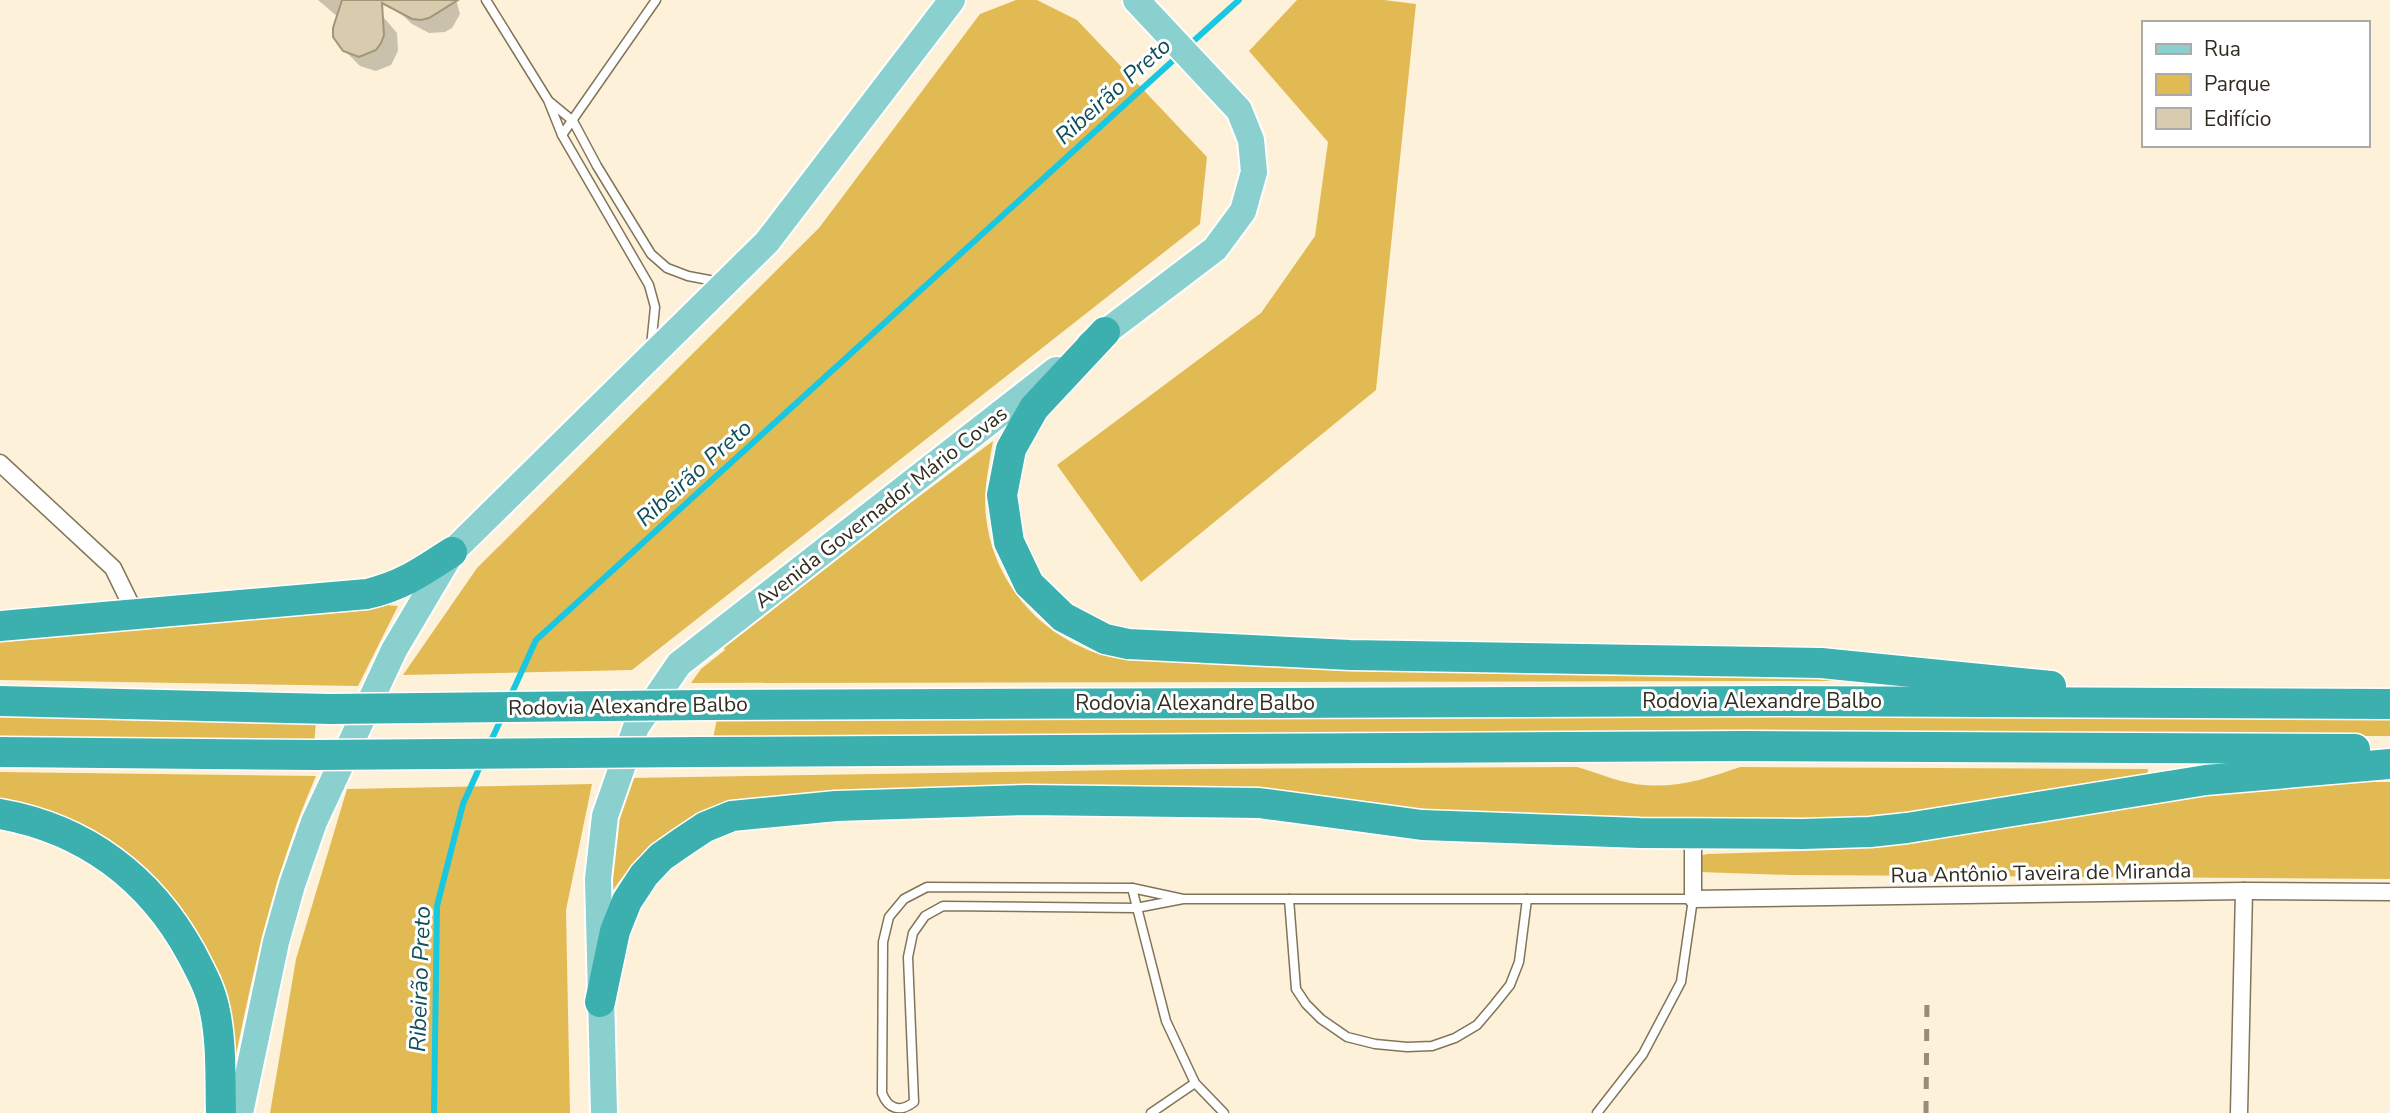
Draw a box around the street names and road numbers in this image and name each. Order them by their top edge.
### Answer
street label: Avenida Governador Mário Covas [749,399,1013,615]
street label: Rodovia Alexandre Balbo [1642,687,1882,715]
street label: Rodovia Alexandre Balbo [1075,689,1315,717]
street label: Rodovia Alexandre Balbo [508,690,748,722]
street label: Rua Antônio Taveira de Miranda [1890,856,2192,890]

